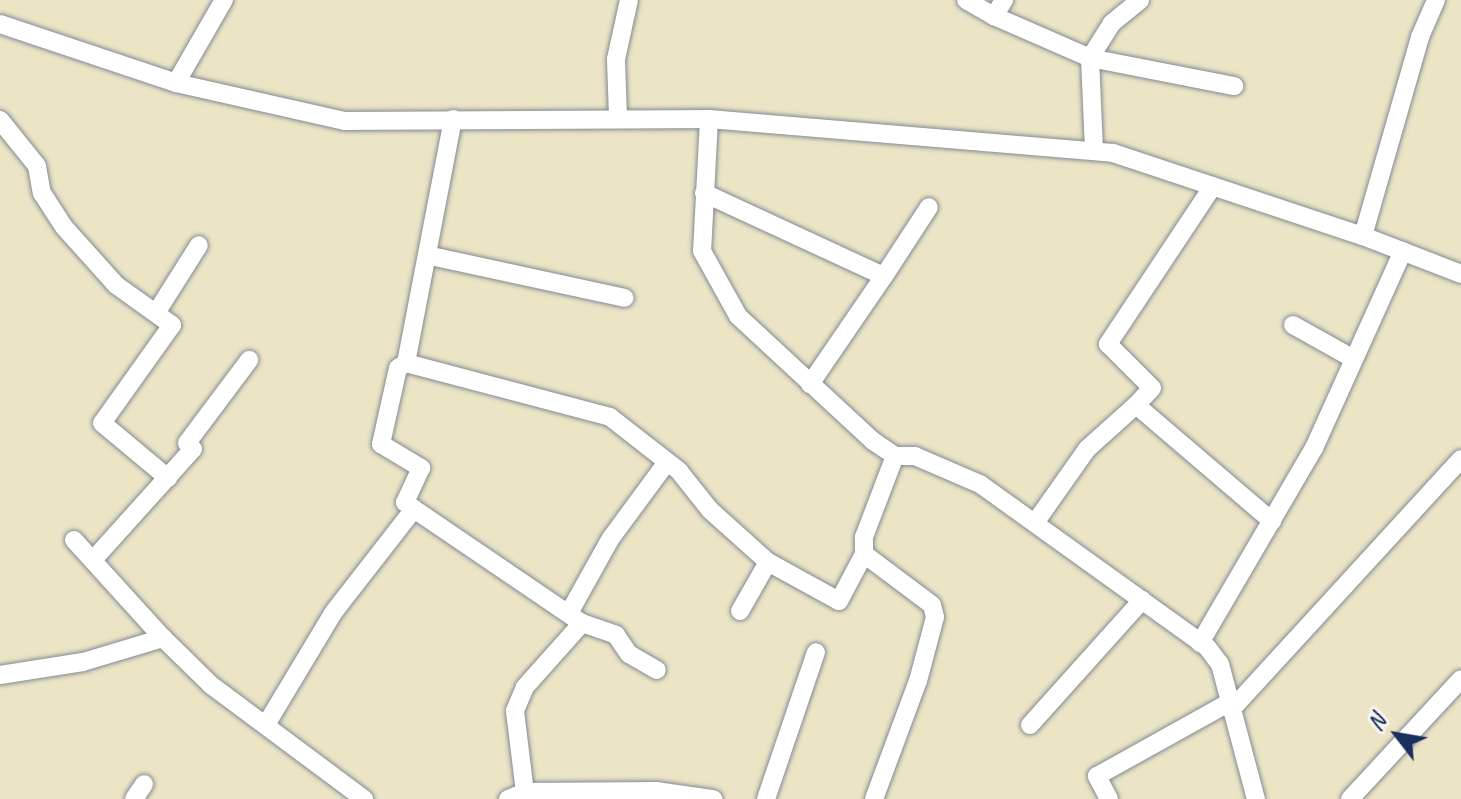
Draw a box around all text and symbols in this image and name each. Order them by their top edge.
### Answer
north arrow [1357,695,1437,775]
text: N [1361,710,1392,736]

